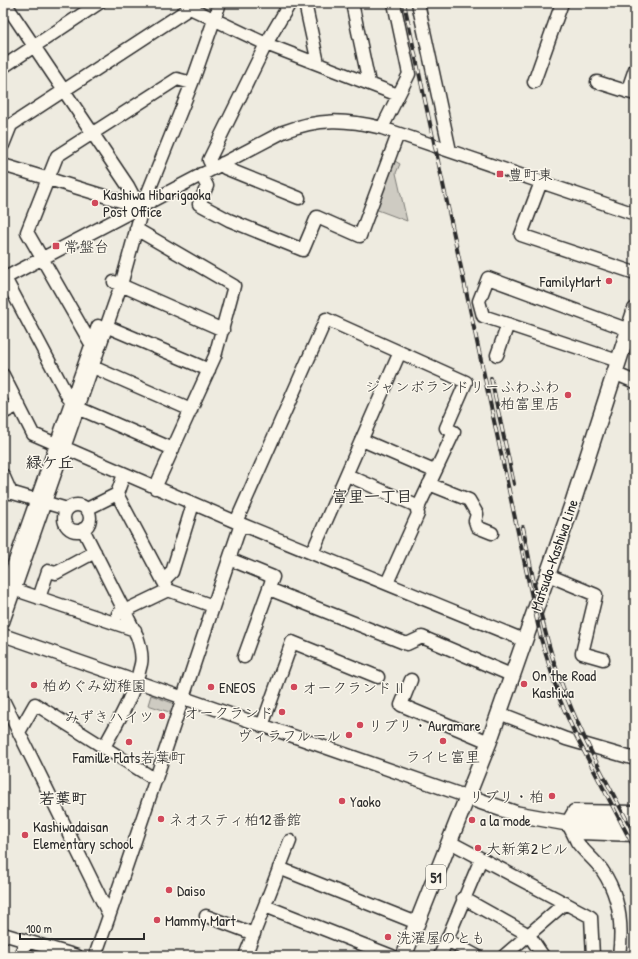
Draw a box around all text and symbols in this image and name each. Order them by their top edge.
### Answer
place label: 豊町東 [508,164,553,185]
marker: 豊町東 [495,169,505,179]
place label: Kashiwa Hibarigaoka Post Office [103,184,211,222]
marker: Kashiwa Hibarigaoka Post Office [90,198,100,208]
place label: 常盤台 [64,236,109,257]
marker: 常盤台 [51,241,61,251]
place label: FamilyMart [539,271,602,292]
marker: FamilyMart [604,276,614,286]
place label: ジャンボランドリーふわふわ 柏富里店 [365,376,560,414]
marker: ジャンボランドリーふわふわ 柏富里店 [563,390,573,400]
district label: 緑ケ丘 [26,451,74,473]
district label: 富里一丁目 [332,485,412,507]
street label: Matsudo-Kashiwa Line [525,496,583,614]
place label: On the Road Kashiwa [532,665,596,703]
place label: 柏めぐみ幼稚園 [42,675,146,696]
place label: ENEOS [219,677,256,698]
place label: オークランドⅡ [302,677,407,698]
marker: On the Road Kashiwa [519,679,529,689]
marker: 柏めぐみ幼稚園 [29,680,39,690]
marker: ENEOS [206,682,216,692]
marker: オークランドⅡ [289,682,299,692]
place label: オークランド [184,702,274,723]
place label: みずきハイツ [65,706,154,727]
marker: オークランド [277,707,287,717]
marker: みずきハイツ [157,711,167,721]
place label: リブリ・Auramare [368,715,481,736]
marker: リブリ・Auramare [355,720,365,730]
place label: ヴィラフルール [237,725,341,746]
marker: ヴィラフルール [344,730,354,740]
marker: ライヒ富里 [438,736,448,746]
marker: Famille Flats若葉町 [124,737,134,747]
place label: ライヒ富里 [406,746,480,767]
place label: Famille Flats若葉町 [72,747,186,768]
place label: リブリ・柏 [469,786,544,807]
district label: 若葉町 [39,787,87,809]
place label: Yaoko [350,791,381,812]
marker: リブリ・柏 [547,791,557,801]
marker: Yaoko [337,796,347,806]
place label: ネオスティ柏12番館 [169,809,301,830]
place label: a la mode [480,810,531,831]
marker: ネオスティ柏12番館 [156,814,166,824]
marker: a la mode [467,815,477,825]
place label: Kashiwadaisan Elementary school [33,816,133,854]
marker: Kashiwadaisan Elementary school [20,830,30,840]
place label: 大新第2ビル [486,838,568,859]
marker: 大新第2ビル [473,843,483,853]
road number: 51 [426,865,446,889]
place label: Daiso [177,880,205,901]
marker: Daiso [164,885,174,895]
place label: Mammy Mart [165,910,237,931]
scale bar [20,915,144,941]
marker: Mammy Mart [152,915,162,925]
text: 100 m [26,920,52,937]
place label: 洗濯屋のとも [396,927,486,948]
marker: 洗濯屋のとも [383,932,393,942]

